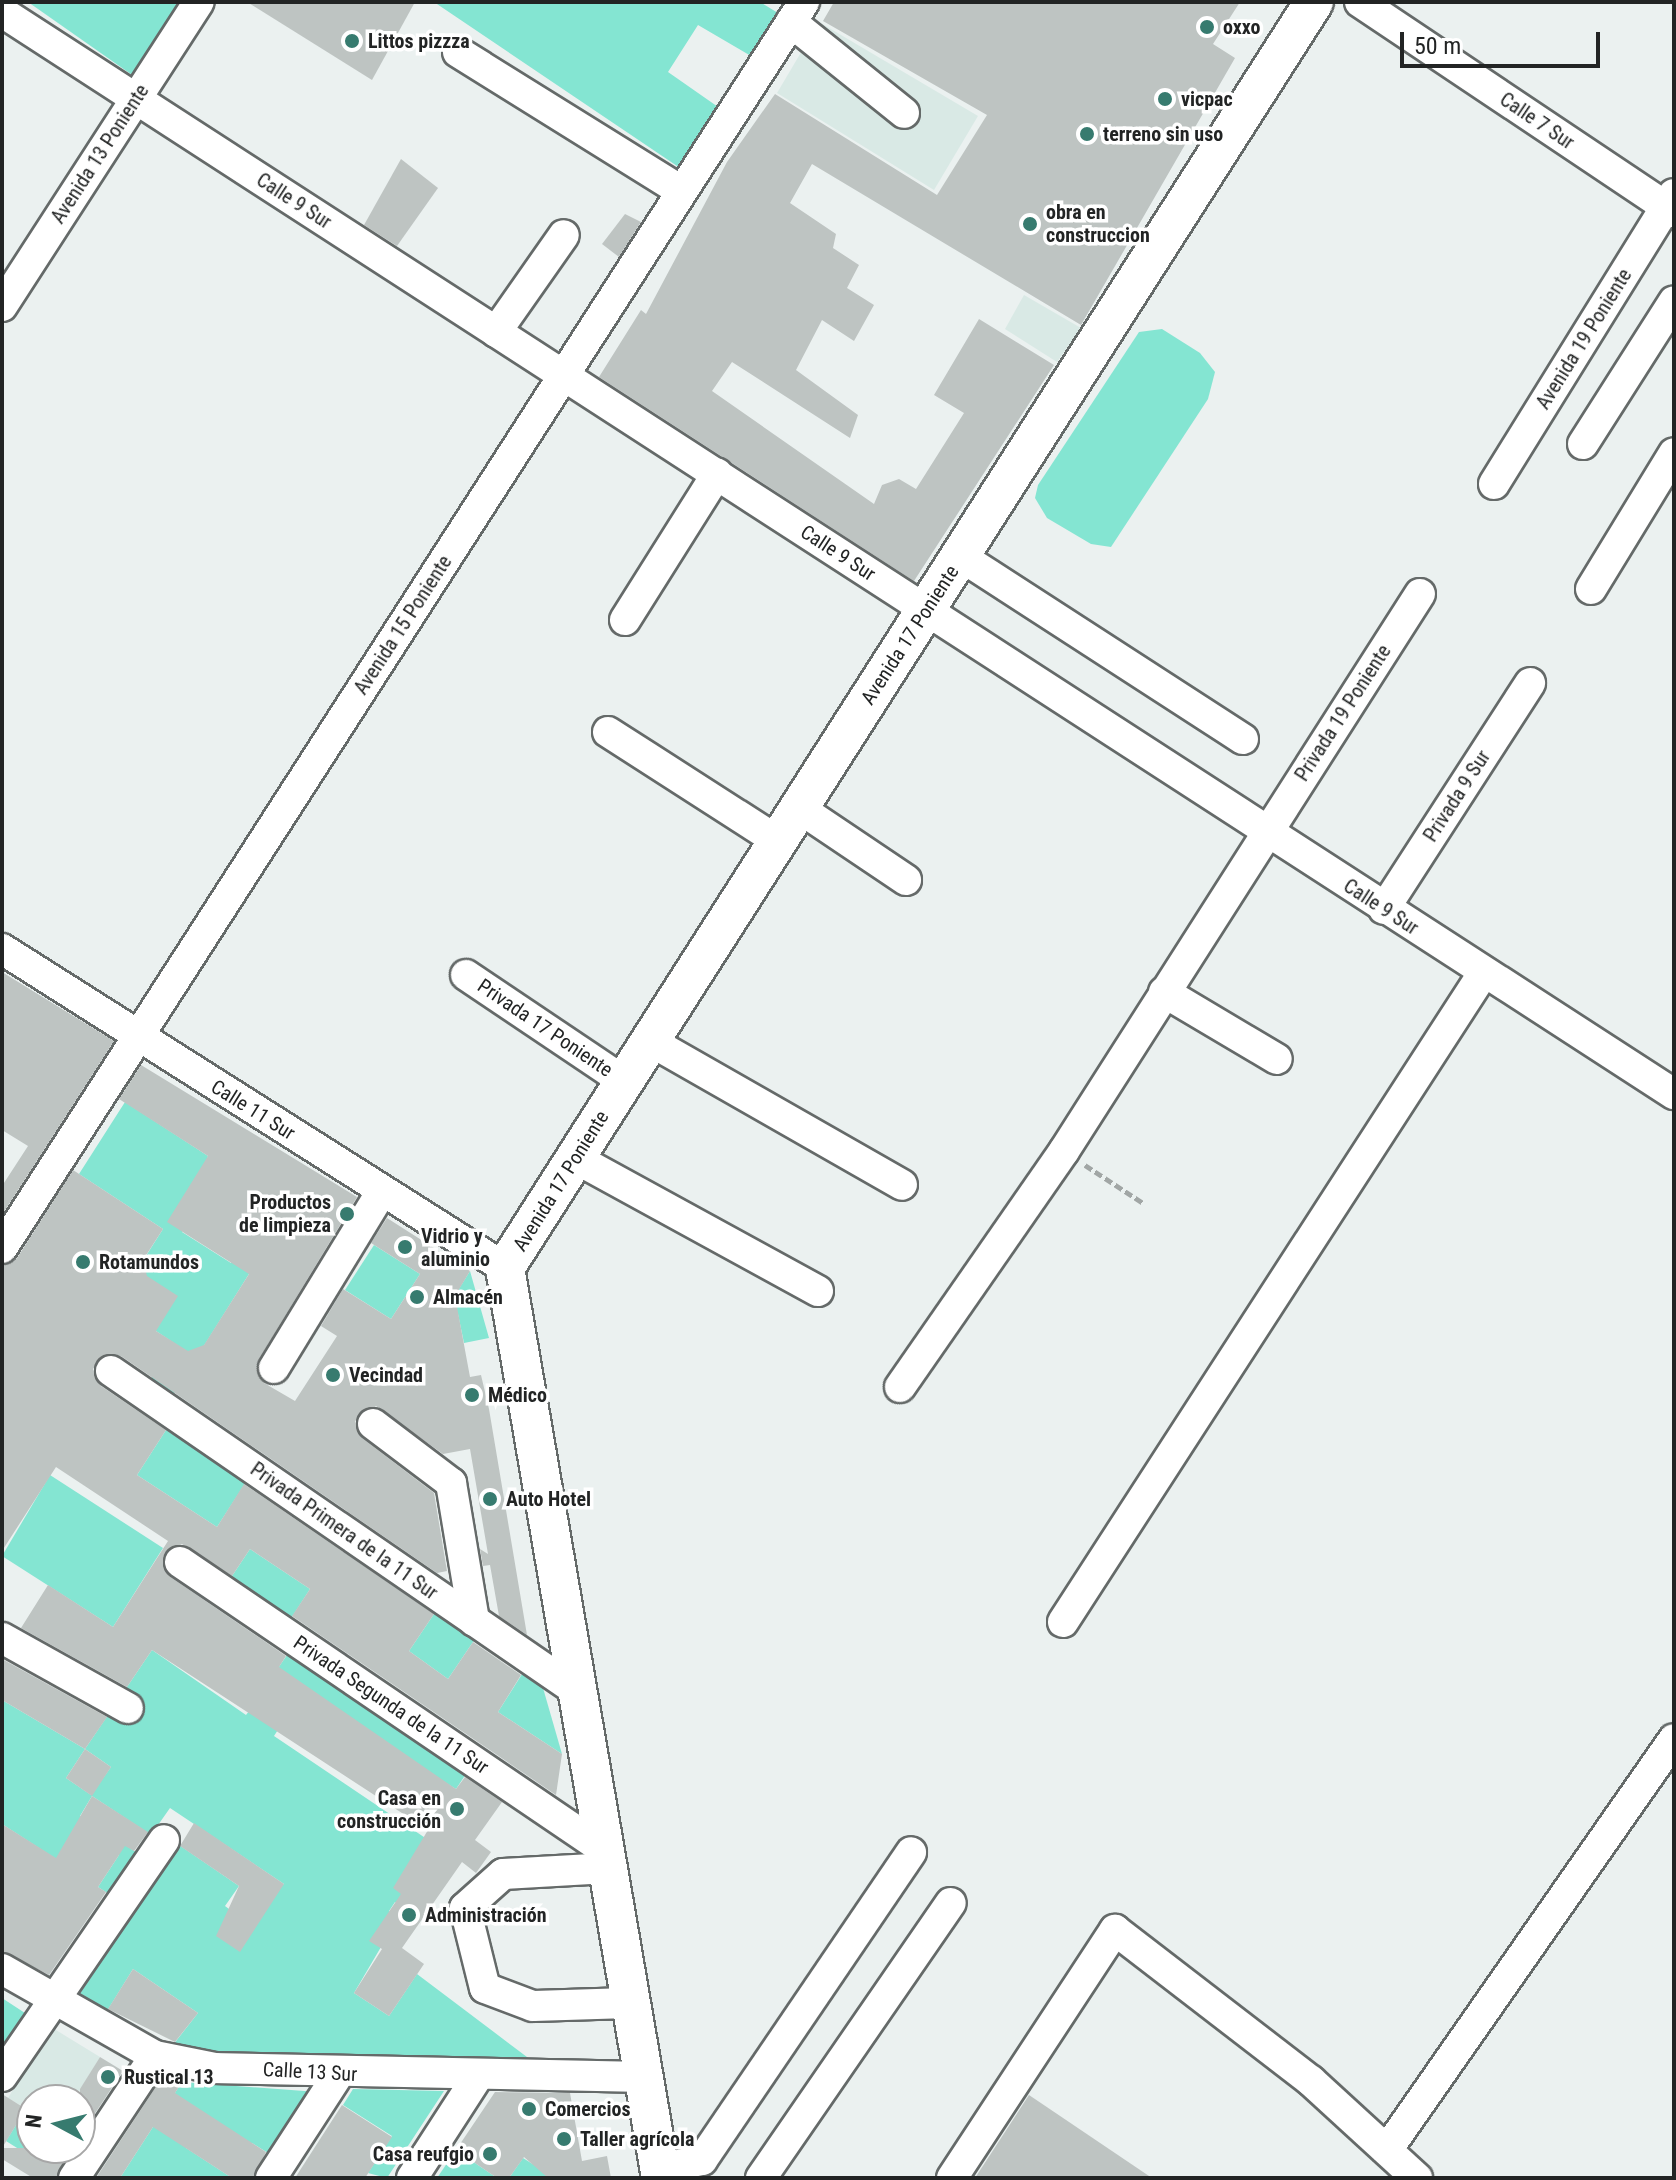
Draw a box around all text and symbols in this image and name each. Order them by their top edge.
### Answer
place label: oxxo [1223,15,1260,39]
scale bar [1404,16,1604,66]
marker: oxxo [1198,18,1216,36]
place label: Littos pizzza [368,29,470,53]
marker: Littos pizzza [343,32,361,50]
text: 50 m [1414,32,1461,60]
street label: Avenida 13 Poniente [46,80,154,228]
place label: vicpac [1181,87,1233,111]
street label: Calle 7 Sur [1495,87,1579,155]
marker: vicpac [1156,90,1174,108]
place label: terreno sin uso [1103,122,1223,146]
marker: terreno sin uso [1078,125,1096,143]
street label: Calle 9 Sur [252,168,336,234]
place label: obra en construccion [1046,200,1150,247]
marker: obra en construccion [1021,215,1039,233]
street label: Avenida 19 Poniente [1531,264,1637,414]
street label: Calle 9 Sur [796,520,880,586]
street label: Avenida 15 Poniente [349,551,457,699]
street label: Avenida 17 Poniente [856,561,964,709]
street label: Privada 19 Poniente [1290,640,1396,786]
street label: Privada 9 Sur [1418,746,1496,846]
street label: Calle 9 Sur [1339,874,1423,940]
street label: Privada 17 Poniente [473,974,617,1082]
street label: Calle 11 Sur [207,1075,299,1145]
street label: Avenida 17 Poniente [508,1106,614,1256]
place label: Productos de limpieza [239,1190,331,1237]
marker: Productos de limpieza [338,1205,356,1223]
place label: Vidrio y aluminio [421,1224,490,1271]
marker: Vidrio y aluminio [396,1238,414,1256]
place label: Rotamundos [99,1250,199,1274]
marker: Rotamundos [74,1253,92,1271]
place label: Almacén [433,1285,503,1309]
marker: Almacén [408,1288,426,1306]
place label: Vecindad [349,1363,423,1387]
marker: Vecindad [324,1366,342,1384]
place label: Médico [488,1383,547,1407]
marker: Médico [463,1386,481,1404]
street label: Privada Primera de la 11 Sur [246,1457,442,1605]
place label: Auto Hotel [506,1487,591,1511]
marker: Auto Hotel [481,1490,499,1508]
street label: Privada Segunda de la 11 Sur [289,1631,493,1779]
place label: Casa en construcción [337,1786,441,1833]
marker: Casa en construcción [448,1800,466,1818]
place label: Administración [425,1903,547,1927]
marker: Administración [400,1906,418,1924]
street label: Calle 13 Sur [262,2058,358,2086]
place label: Rustical 13 [124,2065,214,2089]
marker: Rustical 13 [99,2068,117,2086]
north arrow [16,2084,96,2164]
place label: Comercios [545,2097,630,2121]
marker: Comercios [520,2100,538,2118]
text: N [20,2113,47,2129]
place label: Taller agrícola [580,2127,694,2151]
marker: Taller agrícola [555,2130,573,2148]
place label: Casa reufgio [373,2142,474,2166]
marker: Casa reufgio [481,2145,499,2163]

